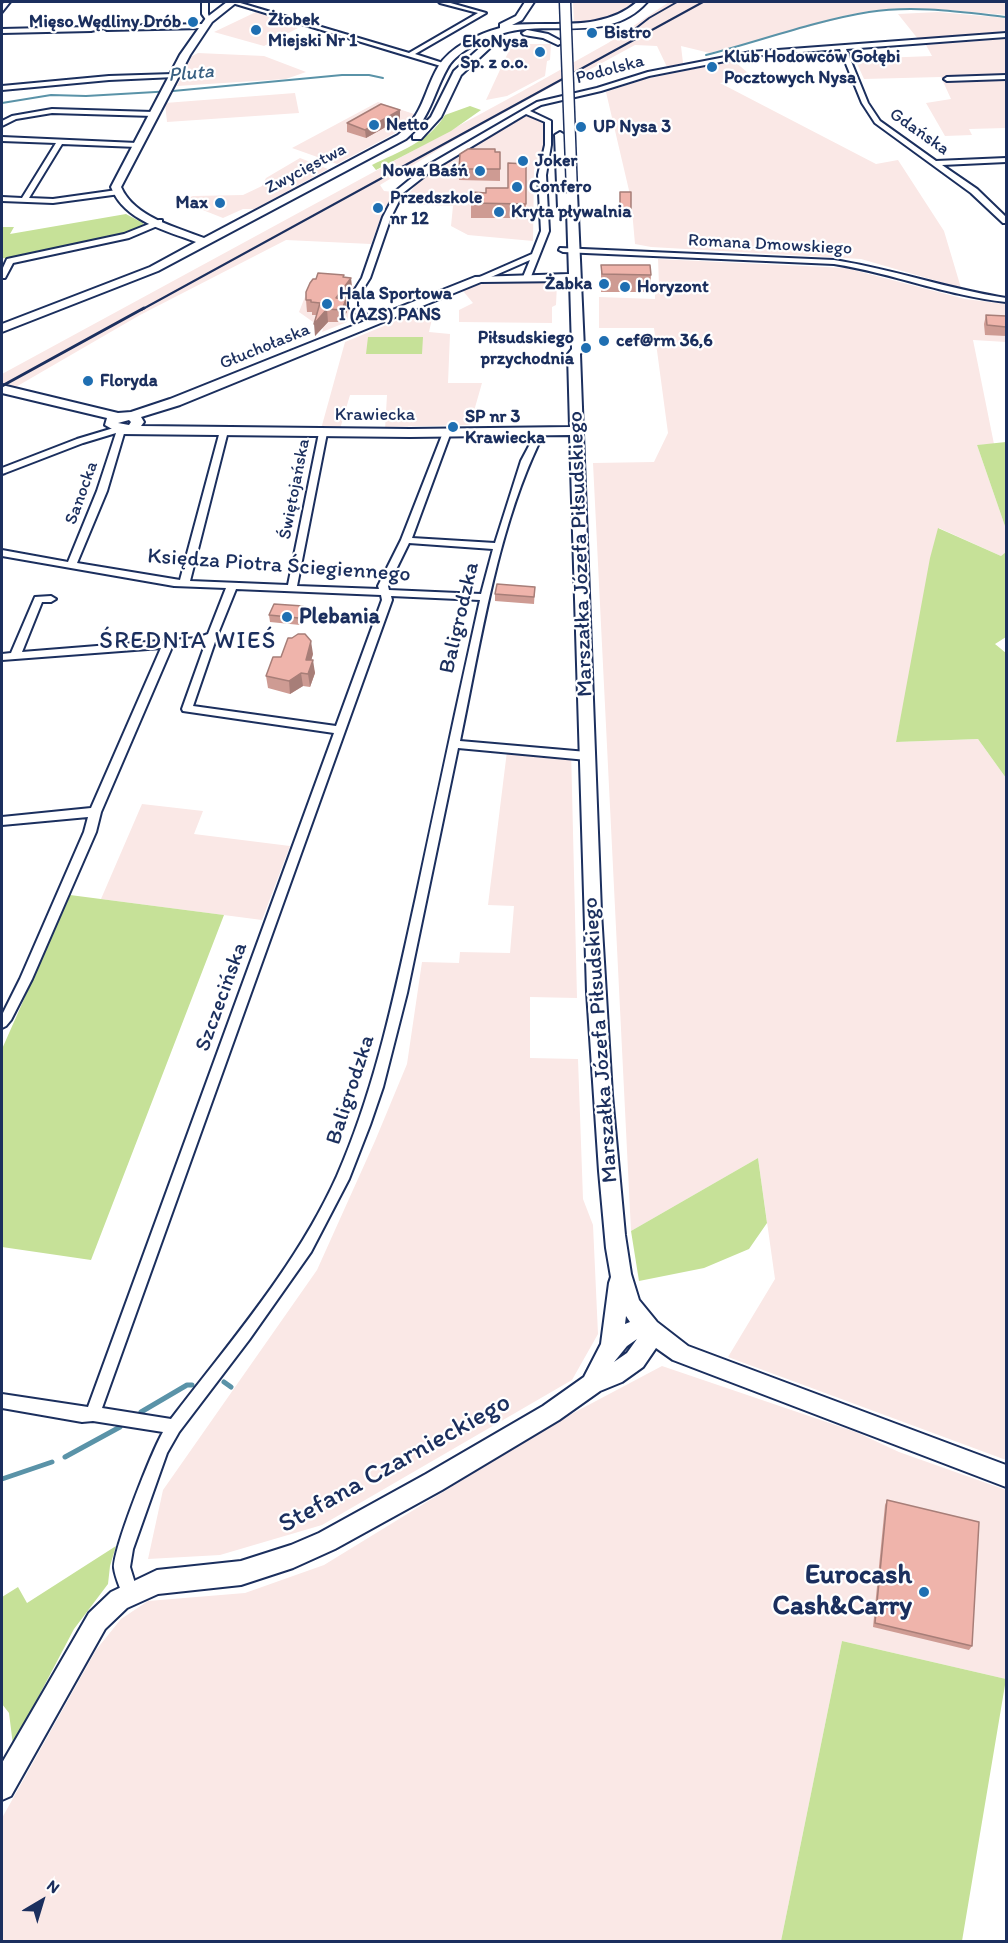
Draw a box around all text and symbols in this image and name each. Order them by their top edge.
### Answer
place label: Żłobek Miejski Nr 1 [268,9,357,52]
place label: Mięso Wędliny Drób [29,11,181,33]
marker: Mięso Wędliny Drób [186,15,200,29]
place label: Bistro [604,22,651,44]
marker: Żłobek Miejski Nr 1 [249,23,263,37]
marker: Bistro [585,26,599,40]
place label: EkoNysa Sp. z o.o. [460,31,528,74]
marker: EkoNysa Sp. z o.o. [533,45,547,59]
place label: Klub Hodowców Gołębi Pocztowych Nysa [724,46,900,88]
street label: Podolska [573,51,647,89]
water label: Pluta [167,60,215,88]
marker: Klub Hodowców Gołębi Pocztowych Nysa [705,60,719,74]
street label: Gdańska [885,104,953,160]
place label: Netto [386,114,429,136]
place label: UP Nysa 3 [593,116,671,138]
marker: Netto [367,118,381,132]
marker: UP Nysa 3 [574,120,588,134]
street label: Zwycięstwa [262,139,350,199]
place label: Joker [535,150,577,172]
marker: Joker [516,154,530,168]
place label: Nowa Baśń [382,160,468,182]
marker: Nowa Baśń [473,164,487,178]
place label: Confero [529,176,592,198]
marker: Confero [510,180,524,194]
place label: Przedszkole nr 12 [390,187,482,230]
place label: Max [176,192,208,214]
marker: Max [213,196,227,210]
marker: Przedszkole nr 12 [371,201,385,215]
place label: Kryta pływalnia [511,201,631,223]
marker: Kryta pływalnia [492,205,506,219]
street label: Romana Dmowskiego [687,230,853,260]
place label: Żabka [545,273,592,295]
place label: Horyzont [637,276,709,298]
marker: Żabka [597,277,611,291]
marker: Horyzont [618,280,632,294]
place label: Hala Sportowa I (AZS) PANS [339,283,452,326]
marker: Hala Sportowa I (AZS) PANS [320,297,334,311]
street label: Głuchołaska [217,319,313,375]
place label: Piłsudskiego przychodnia [478,327,574,370]
place label: cef@rm 36,6 [616,330,713,352]
marker: cef@rm 36,6 [597,334,611,348]
marker: Piłsudskiego przychodnia [579,341,593,355]
place label: Floryda [100,370,158,392]
marker: Floryda [81,374,95,388]
street label: Krawiecka [335,404,415,426]
place label: SP nr 3 Krawiecka [465,406,545,448]
street label: Marszałka Józefa Piłsudskiego [563,410,599,698]
marker: SP nr 3 Krawiecka [446,420,460,434]
street label: Świętojańska [275,437,315,541]
street label: Sanocka [61,458,103,528]
street label: Księdza Piotra Ściegiennego [146,544,412,588]
street label: Baligrodzka [434,560,486,676]
place label: Plebania [299,604,380,630]
marker: Plebania [280,610,294,624]
district label: ŚREDNIA WIEŚ [101,628,275,656]
street label: Marszałka Józefa Piłsudskiego [578,896,624,1184]
street label: Szczecińska [190,939,254,1055]
street label: Baligrodzka [321,1032,381,1148]
street label: Stefana Czarnieckiego [273,1387,517,1541]
place label: Eurocash Cash&Carry [773,1560,912,1623]
marker: Eurocash Cash&Carry [917,1585,931,1599]
north arrow [12,1871,72,1931]
text: N [43,1876,63,1897]

